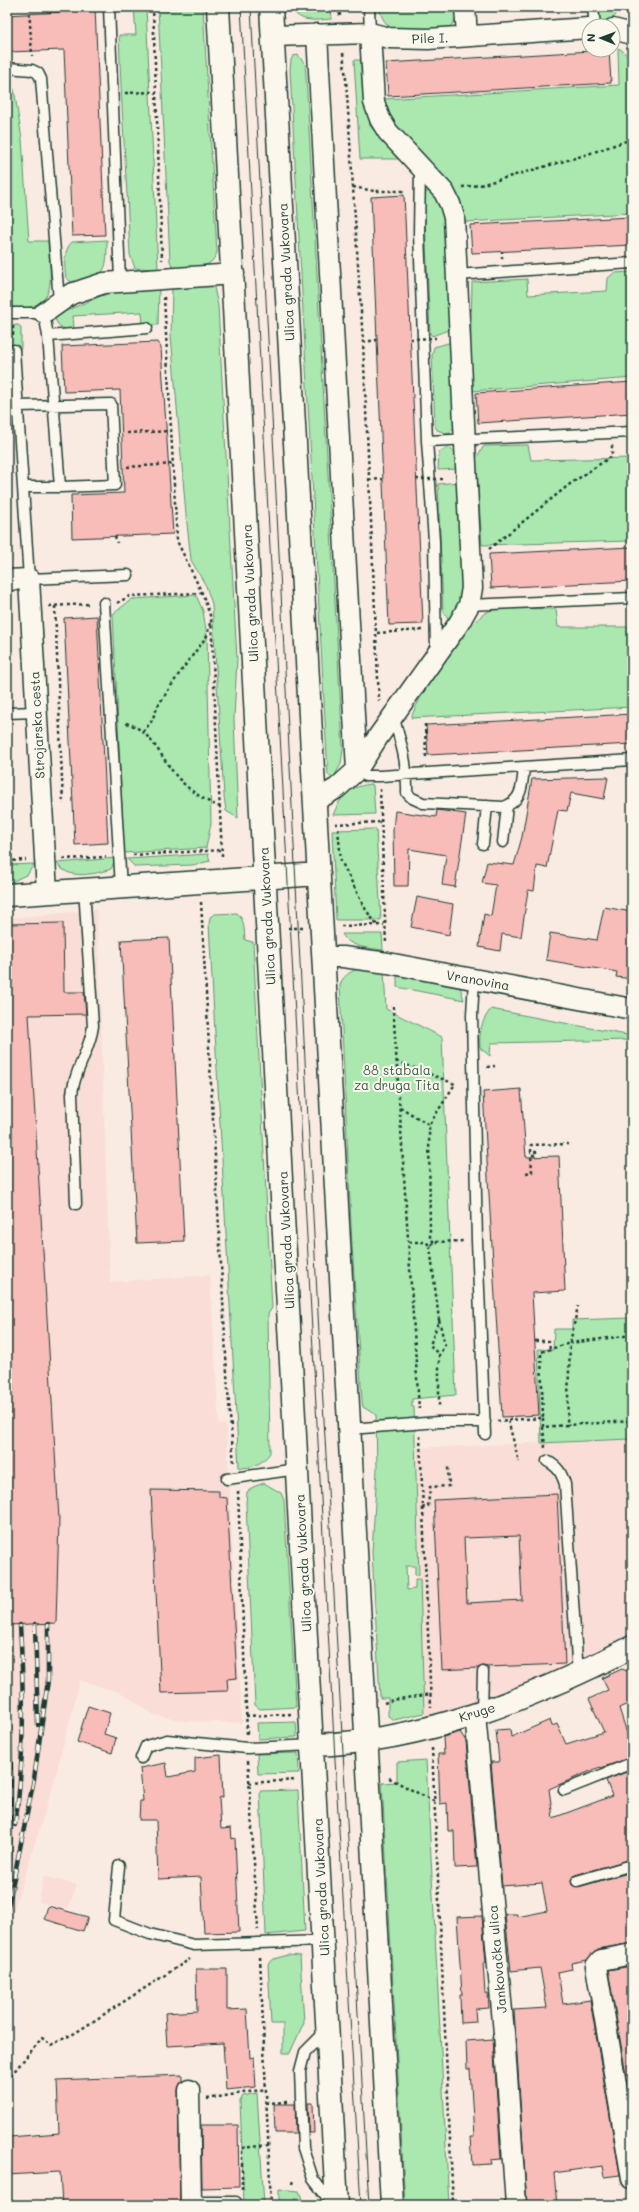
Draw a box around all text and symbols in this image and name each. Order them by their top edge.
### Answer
north arrow [581,18,621,58]
street label: Pile I. [411,28,449,47]
text: N [583,34,598,42]
street label: Ulica grada Vukovara [273,203,298,341]
street label: Ulica grada Vukovara [237,524,262,662]
street label: Strojarska cesta [25,671,48,779]
street label: Ulica grada Vukovara [254,847,279,985]
street label: Vranovina [445,966,511,993]
park label: 88 stabala za druga Tita [354,1061,440,1093]
street label: Ulica grada Vukovara [273,1171,298,1309]
street label: Ulica grada Vukovara [290,1494,315,1632]
street label: Kruge [457,1698,497,1725]
street label: Ulica grada Vukovara [308,1818,333,1956]
street label: Jankovačka ulica [483,1904,510,2014]

